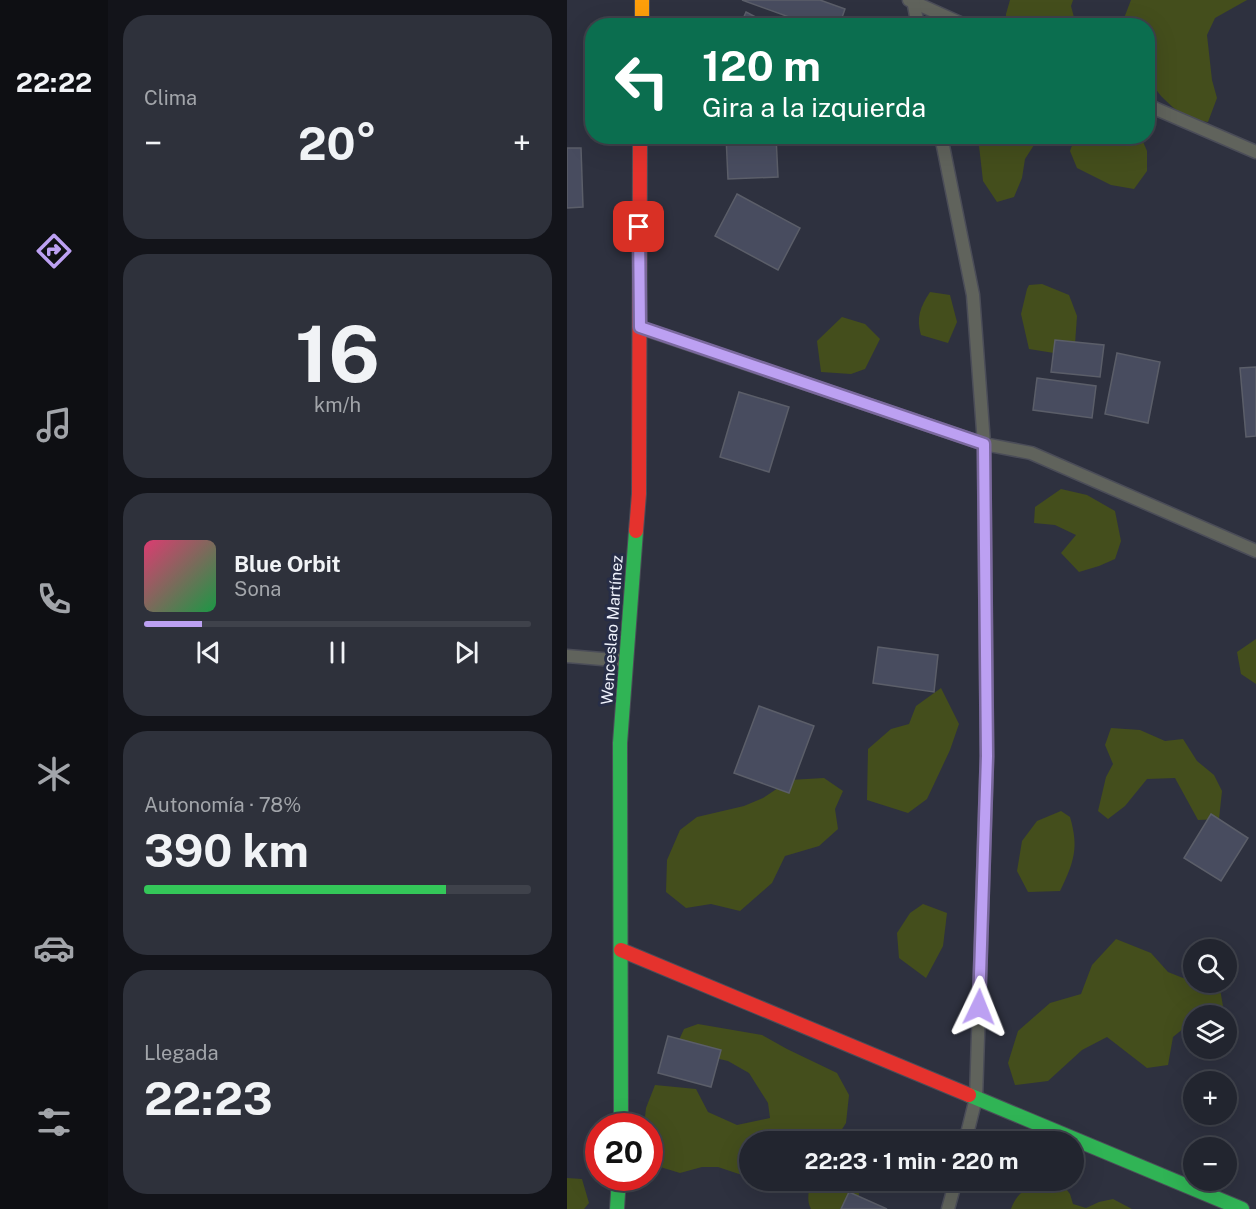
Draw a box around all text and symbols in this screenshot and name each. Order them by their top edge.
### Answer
text: 120 m [702,41,821,90]
icon: left [603,42,681,120]
text: 22:22 [16,66,92,98]
text: Clima [144,86,197,110]
text: Gira a la izquierda [702,91,926,123]
text: 20° [298,117,377,170]
text: − [144,124,162,162]
text: + [513,124,531,162]
pin [613,201,664,252]
icon: arrive [622,210,655,243]
icon: directions [33,230,75,272]
text: 16 [295,308,380,400]
text: km/h [314,393,361,417]
icon: music [33,404,75,446]
text: Blue Orbit [234,551,341,577]
street label: Wenceslao Martínez [597,554,627,705]
text: Sona [234,577,281,601]
icon: phone [33,578,75,620]
icon: previous [192,636,225,669]
icon: pause [321,636,354,669]
icon: next [450,636,483,669]
icon: climate [33,753,75,795]
text: Autonomía · 78% [144,793,301,817]
text: 390 km [144,824,309,877]
icon: car [33,927,75,969]
map controls [1183,939,1237,1191]
button: search [1183,939,1237,993]
position arrow [947,975,1011,1039]
button: layers [1183,1005,1237,1059]
text: Llegada [144,1041,219,1065]
button: + [1183,1071,1237,1125]
text: 22:23 [144,1072,273,1125]
icon: filters [33,1101,75,1143]
speed limit sign: 20 [585,1113,663,1191]
button: − [1183,1137,1237,1191]
text: 22:23 · 1 min · 220 m [805,1148,1018,1174]

